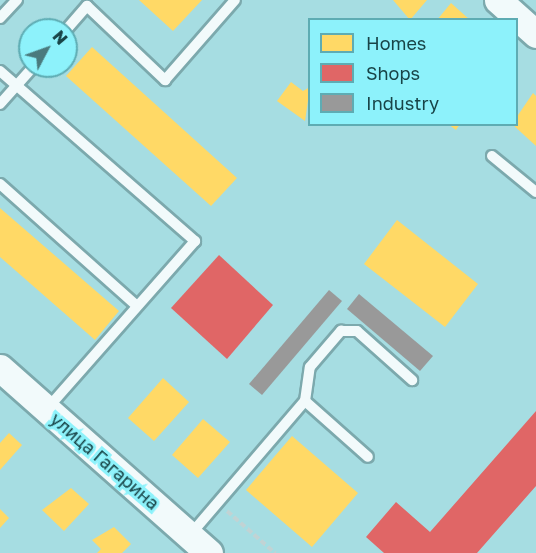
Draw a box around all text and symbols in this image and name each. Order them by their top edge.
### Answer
north arrow [18,18,78,78]
legend [308,18,518,126]
text: N [49,26,72,49]
text: Homes [366,32,426,54]
text: Shops [366,62,420,84]
text: Industry [366,92,439,114]
street label: улица Гагарина [46,408,164,514]

